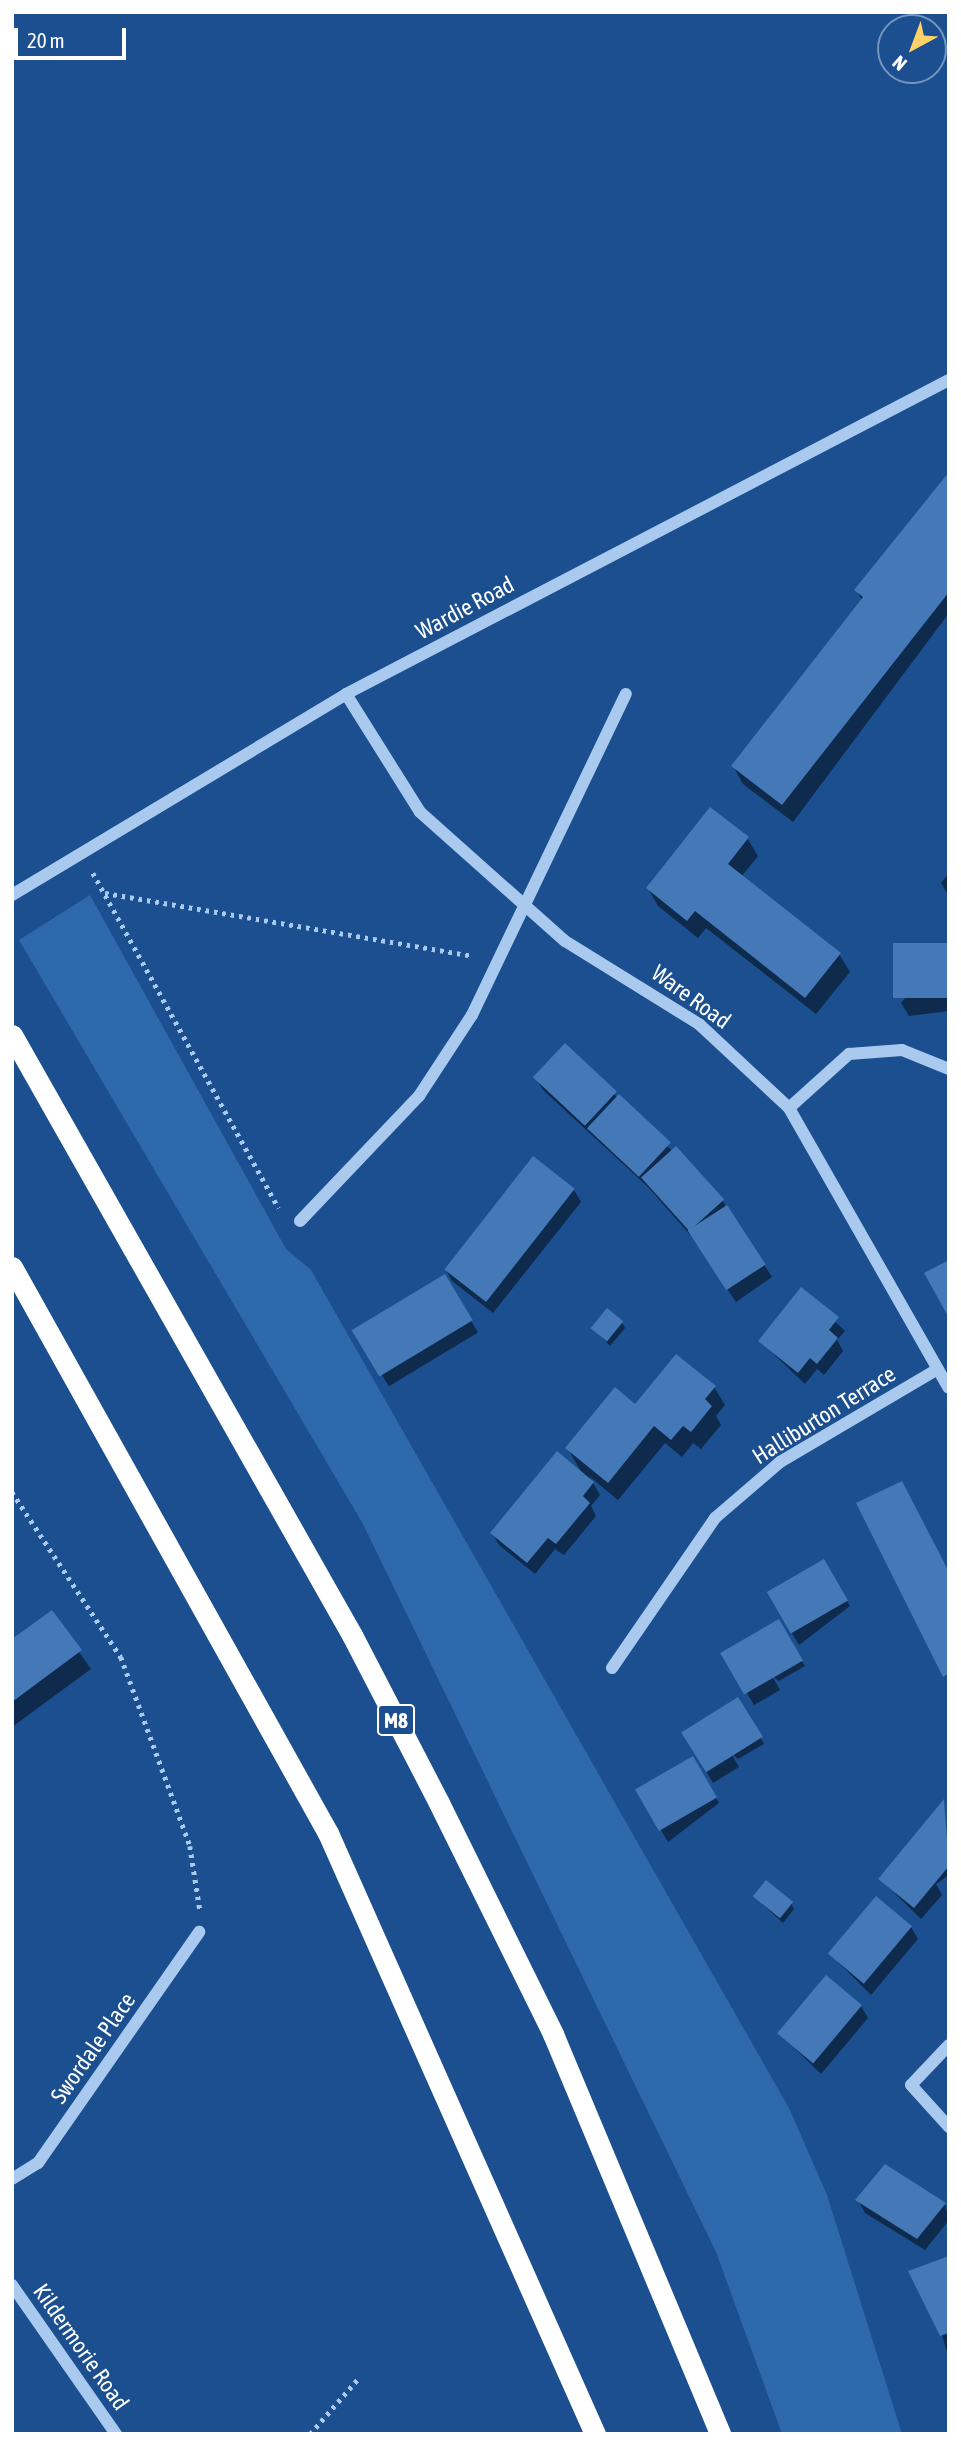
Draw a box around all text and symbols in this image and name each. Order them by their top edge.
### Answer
scale bar [18,14,130,58]
north arrow [877,14,947,84]
text: 20 m [27,28,65,52]
text: N [888,51,911,75]
street label: Wardie Road [411,571,519,645]
street label: Ware Road [646,959,736,1035]
street label: Halliburton Terrace [747,1360,901,1470]
road number: M8 [377,1702,415,1738]
street label: Swordale Place [45,1987,141,2109]
street label: Kildermorie Road [27,2279,135,2415]

